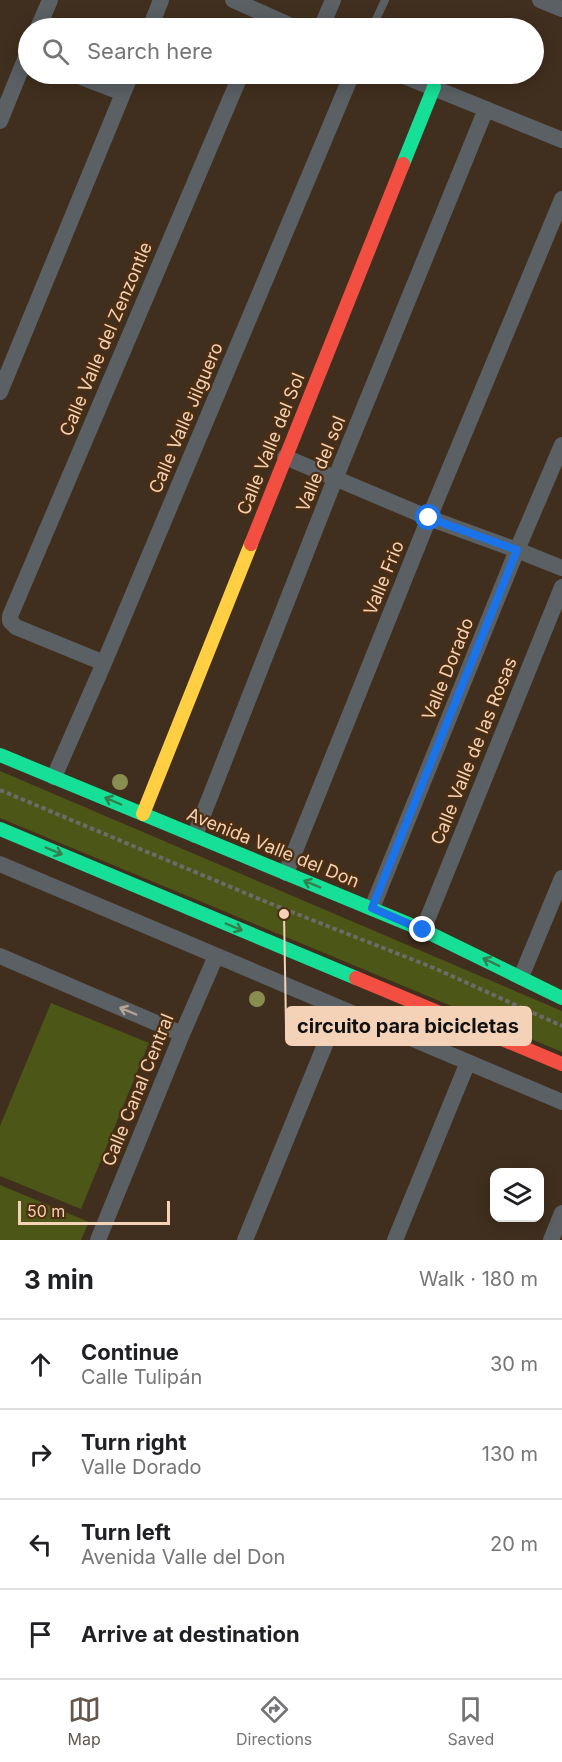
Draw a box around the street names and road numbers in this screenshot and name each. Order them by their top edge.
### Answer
street label: Calle Valle del Zenzontle [55,239,156,439]
street label: Calle Valle Jilguero [144,339,227,496]
street label: Calle Valle del Sol [233,370,309,518]
street label: Valle del sol [292,413,349,515]
street label: Valle Frio [359,538,408,618]
street label: Valle Dorado [418,615,478,723]
street label: Calle Valle de las Rosas [426,654,521,848]
street label: Avenida Valle del Don [184,803,362,892]
street label: Calle Canal Central [97,1011,178,1169]

